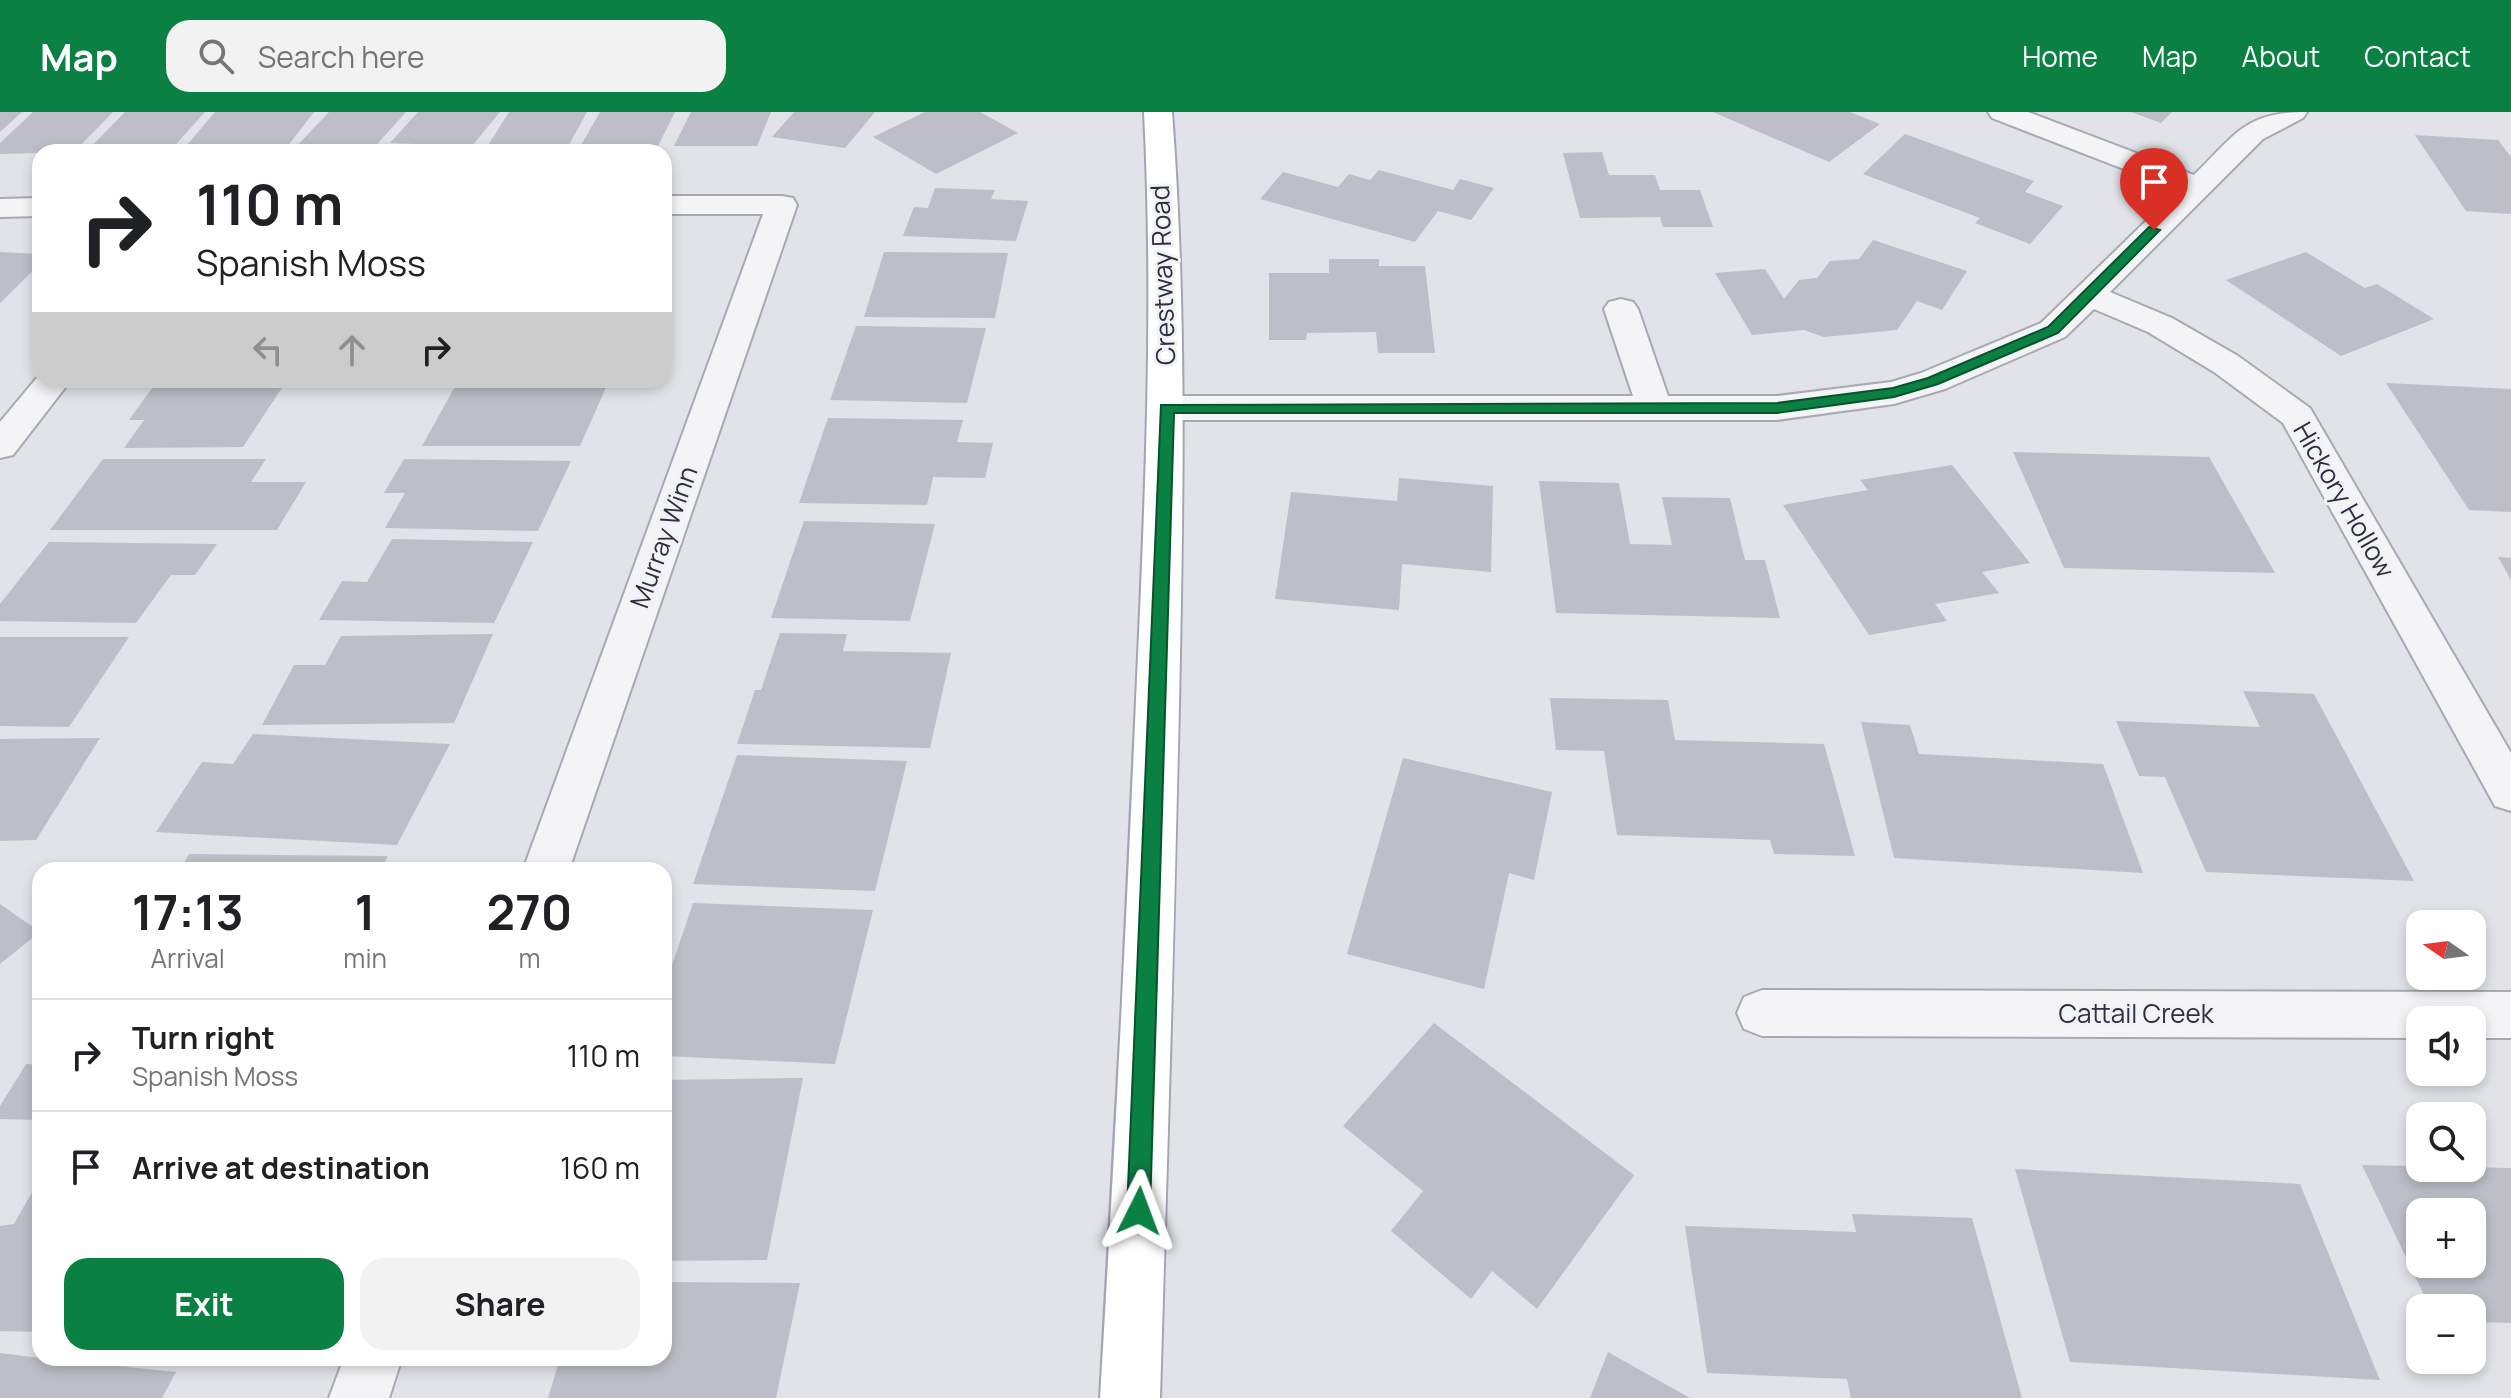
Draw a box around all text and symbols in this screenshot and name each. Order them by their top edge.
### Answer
search box [166,20,726,92]
text: Map [40,30,118,82]
icon: search [194,34,238,78]
text: Search here [258,36,425,77]
text: Home [2022,37,2098,75]
text: Map [2142,37,2198,75]
text: About [2242,37,2320,75]
text: Contact [2364,37,2471,75]
pin [2120,148,2188,230]
icon: arrive [2132,160,2176,204]
text: 110 m [196,165,343,242]
icon: right [64,176,168,280]
street label: Crestway Road [1141,184,1183,366]
text: Spanish Moss [196,238,426,287]
icon: left [246,328,290,372]
icon: ahead [330,328,374,372]
icon: right [414,328,458,372]
street label: Hickory Hollow [2286,415,2404,584]
street label: Murray Winn [621,461,705,613]
text: 17:13 [132,879,244,944]
text: 1 [355,879,376,944]
text: 270 [487,879,572,944]
north arrow [2406,910,2486,990]
map controls [2406,910,2486,1374]
text: Arrival [151,940,225,976]
text: min [343,940,387,976]
text: m [518,940,540,976]
street label: Cattail Creek [2058,995,2215,1031]
button: sound [2406,1006,2486,1086]
text: Turn right [132,1017,275,1058]
icon: right [64,1033,108,1077]
text: 110 m [567,1035,640,1076]
text: Spanish Moss [132,1058,298,1094]
button: search [2406,1102,2486,1182]
icon: arrive [64,1145,108,1189]
text: Arrive at destination [132,1147,430,1188]
text: 160 m [560,1147,640,1188]
position arrow [1097,1169,1181,1253]
button: + [2406,1198,2486,1278]
button: Exit [64,1258,344,1350]
button: Share [360,1258,640,1350]
button: − [2406,1294,2486,1374]

